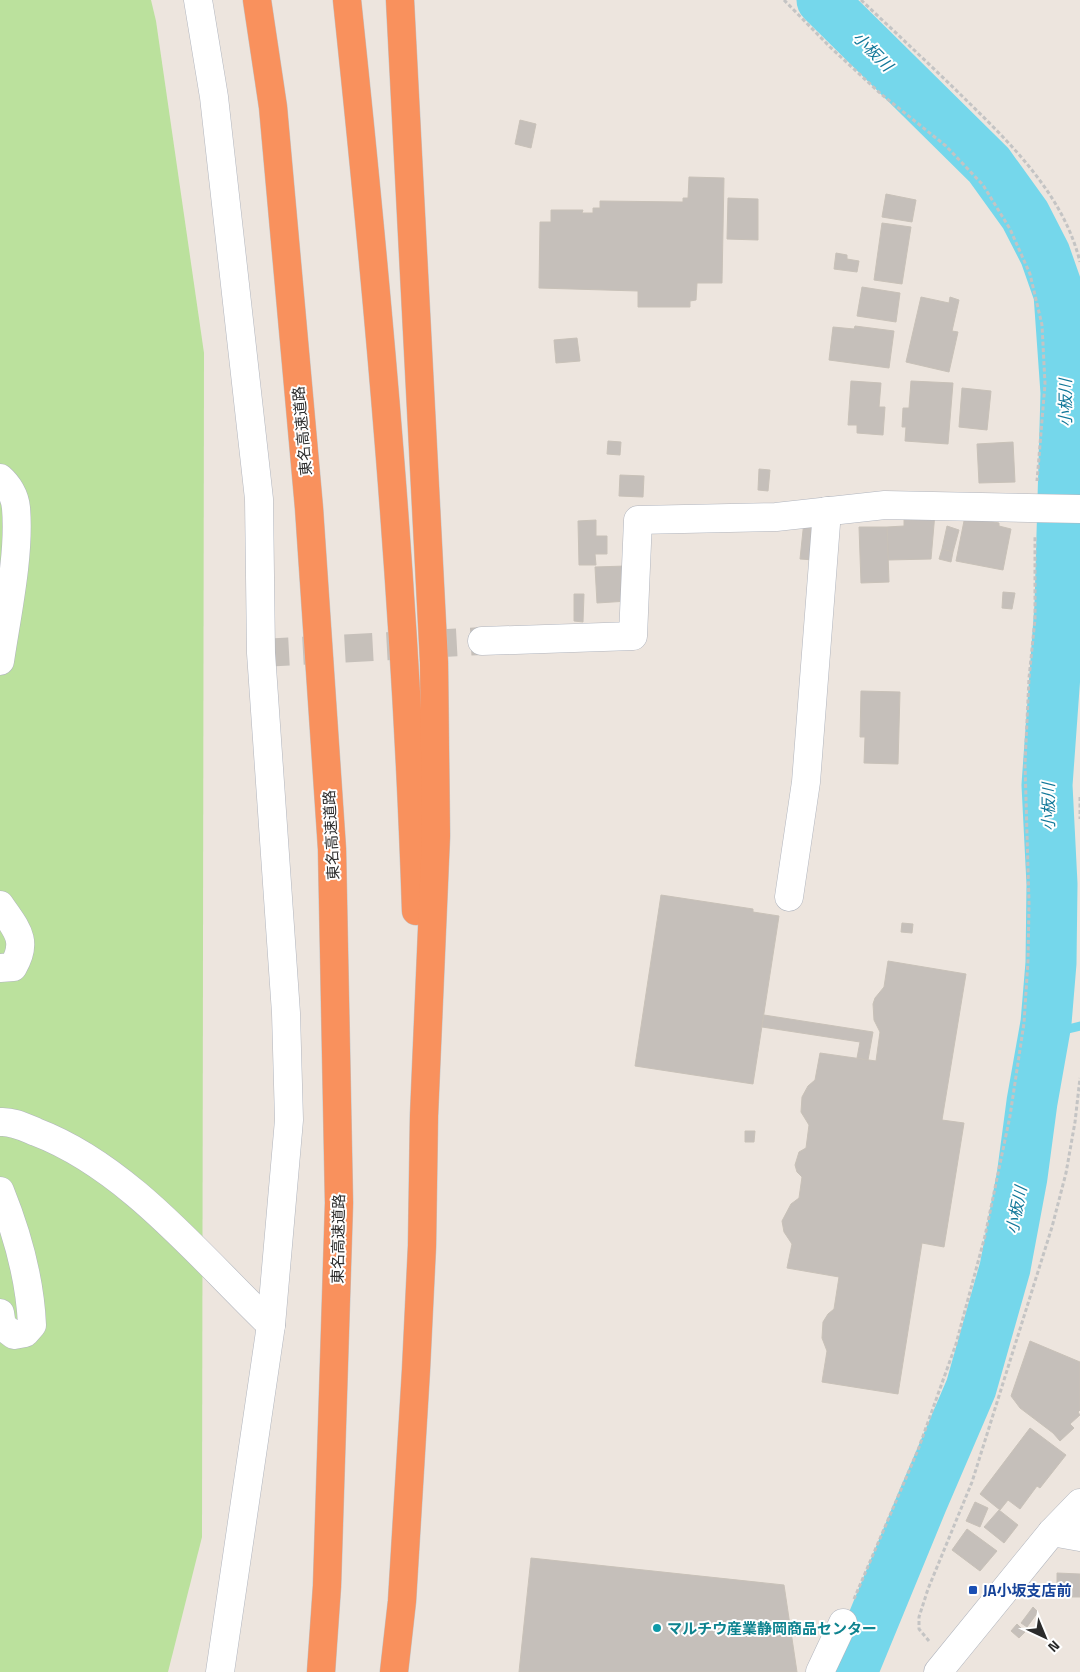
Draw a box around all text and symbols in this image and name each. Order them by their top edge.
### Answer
water label: 小板川 [848,26,900,78]
water label: 小板川 [1053,377,1077,427]
street label: 東名高速道路 [287,385,317,477]
water label: 小板川 [1036,781,1060,831]
street label: 東名高速道路 [317,789,345,881]
water label: 小板川 [1000,1182,1033,1236]
street label: 東名高速道路 [326,1194,350,1284]
place label: JA小坂支店前 [983,1579,1072,1602]
marker: JA小坂支店前 [967,1584,979,1596]
north arrow [1020,1612,1070,1662]
place label: マルチウ産業静岡商品センター [667,1617,877,1640]
marker: マルチウ産業静岡商品センター [651,1622,663,1634]
text: N [1044,1636,1065,1658]

